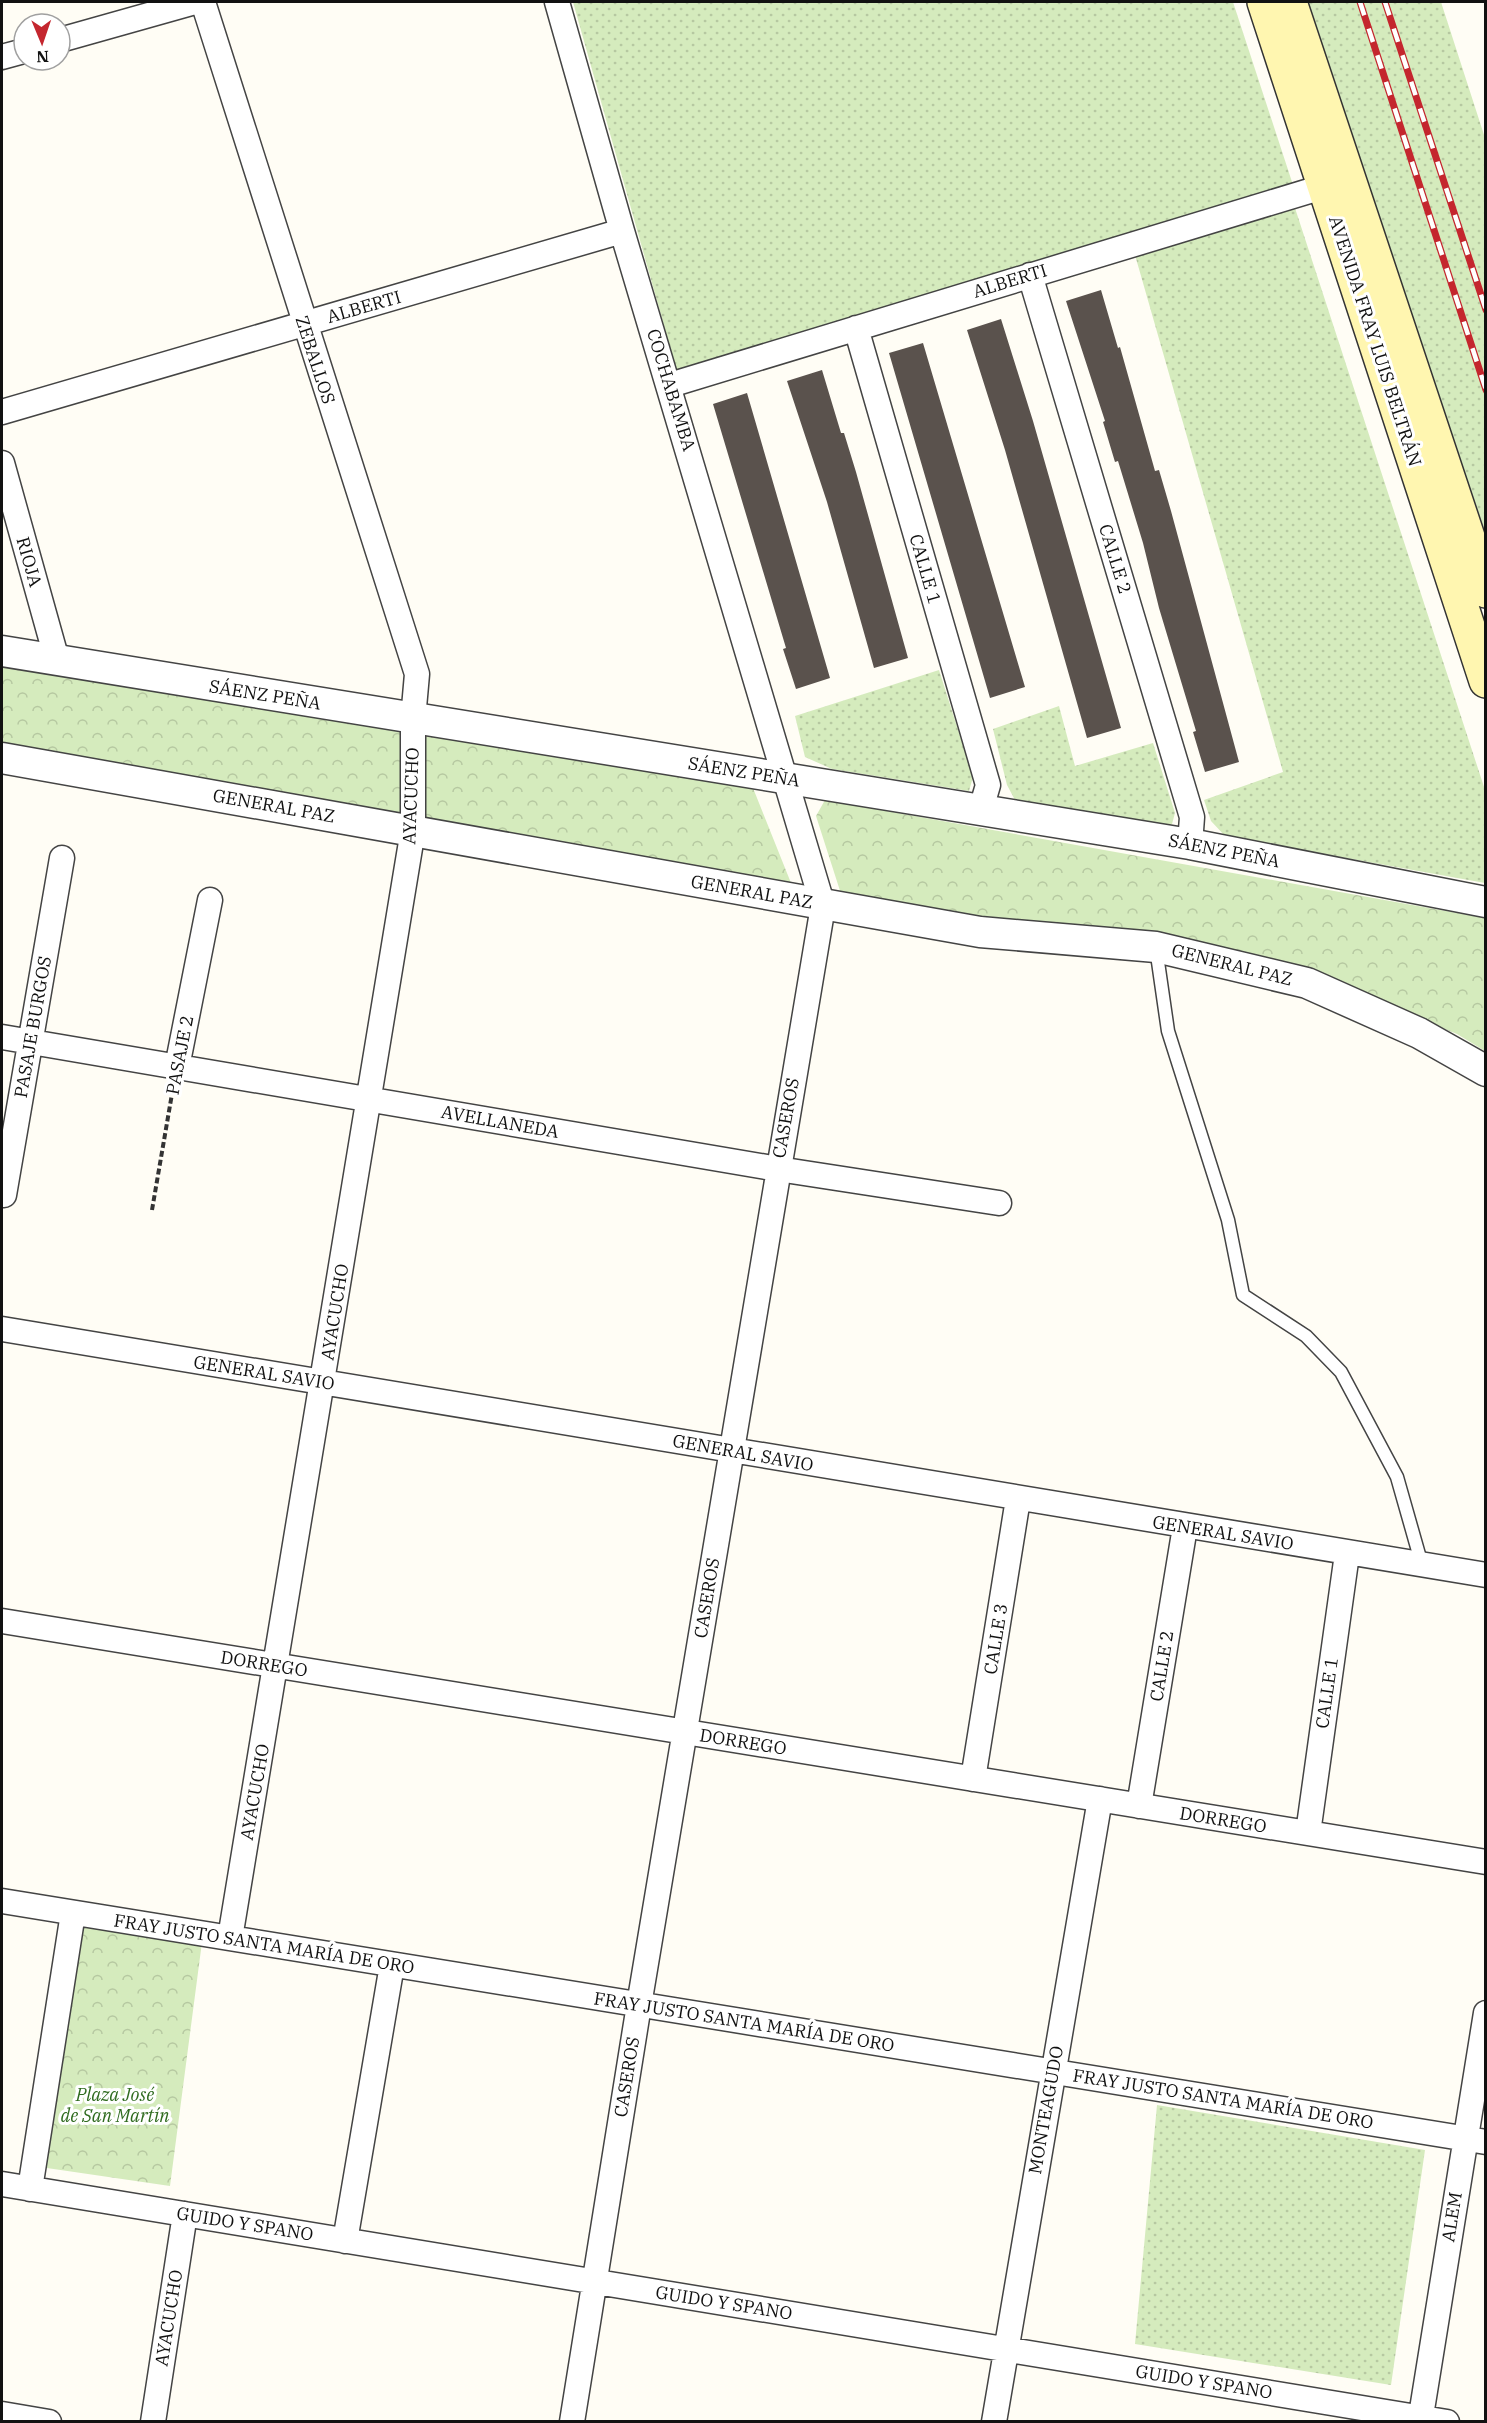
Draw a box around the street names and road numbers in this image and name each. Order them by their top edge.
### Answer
street label: AVENIDA FRAY LUIS BELTRÁN [1324,213,1427,469]
street label: ALBERTI [970,258,1050,303]
street label: ALBERTI [324,285,404,328]
street label: ZEBALLOS [290,313,341,407]
street label: COCHABAMBA [642,326,701,454]
street label: CALLE 2 [1094,521,1137,596]
street label: CALLE 1 [905,531,946,606]
street label: RIOJA [11,534,48,590]
street label: SÁENZ PEÑA [208,674,323,715]
street label: AYACUCHO [397,747,424,845]
street label: SÁENZ PEÑA [687,751,802,792]
street label: GENERAL PAZ [211,783,337,828]
street label: SÁENZ PEÑA [1166,828,1282,873]
street label: GENERAL PAZ [689,869,815,914]
street label: GENERAL PAZ [1169,938,1295,991]
street label: PASAJE BURGOS [9,954,56,1100]
street label: PASAJE 2 [161,1013,198,1097]
street label: CASEROS [767,1076,804,1160]
street label: AVELLANEDA [439,1100,561,1143]
street label: AYACUCHO [316,1262,353,1362]
street label: GENERAL SAVIO [192,1350,336,1395]
street label: GENERAL SAVIO [671,1429,815,1476]
street label: GENERAL SAVIO [1151,1510,1295,1555]
street label: CASEROS [689,1556,724,1640]
street label: CALLE 3 [979,1602,1012,1676]
street label: CALLE 2 [1145,1629,1178,1703]
street label: DORREGO [219,1645,309,1682]
street label: CALLE 1 [1310,1656,1343,1730]
street label: DORREGO [698,1723,788,1760]
street label: AYACUCHO [235,1742,274,1842]
street label: DORREGO [1178,1801,1268,1838]
street label: FRAY JUSTO SANTA MARÍA DE ORO [112,1908,416,1979]
street label: FRAY JUSTO SANTA MARÍA DE ORO [592,1986,896,2057]
street label: CASEROS [609,2035,644,2119]
street label: MONTEAGUDO [1023,2044,1068,2176]
street label: FRAY JUSTO SANTA MARÍA DE ORO [1071,2063,1375,2134]
street label: ALEM [1436,2190,1467,2244]
street label: GUIDO Y SPANO [175,2201,315,2246]
street label: AYACUCHO [150,2268,187,2368]
street label: GUIDO Y SPANO [654,2280,794,2325]
street label: GUIDO Y SPANO [1134,2359,1274,2404]

